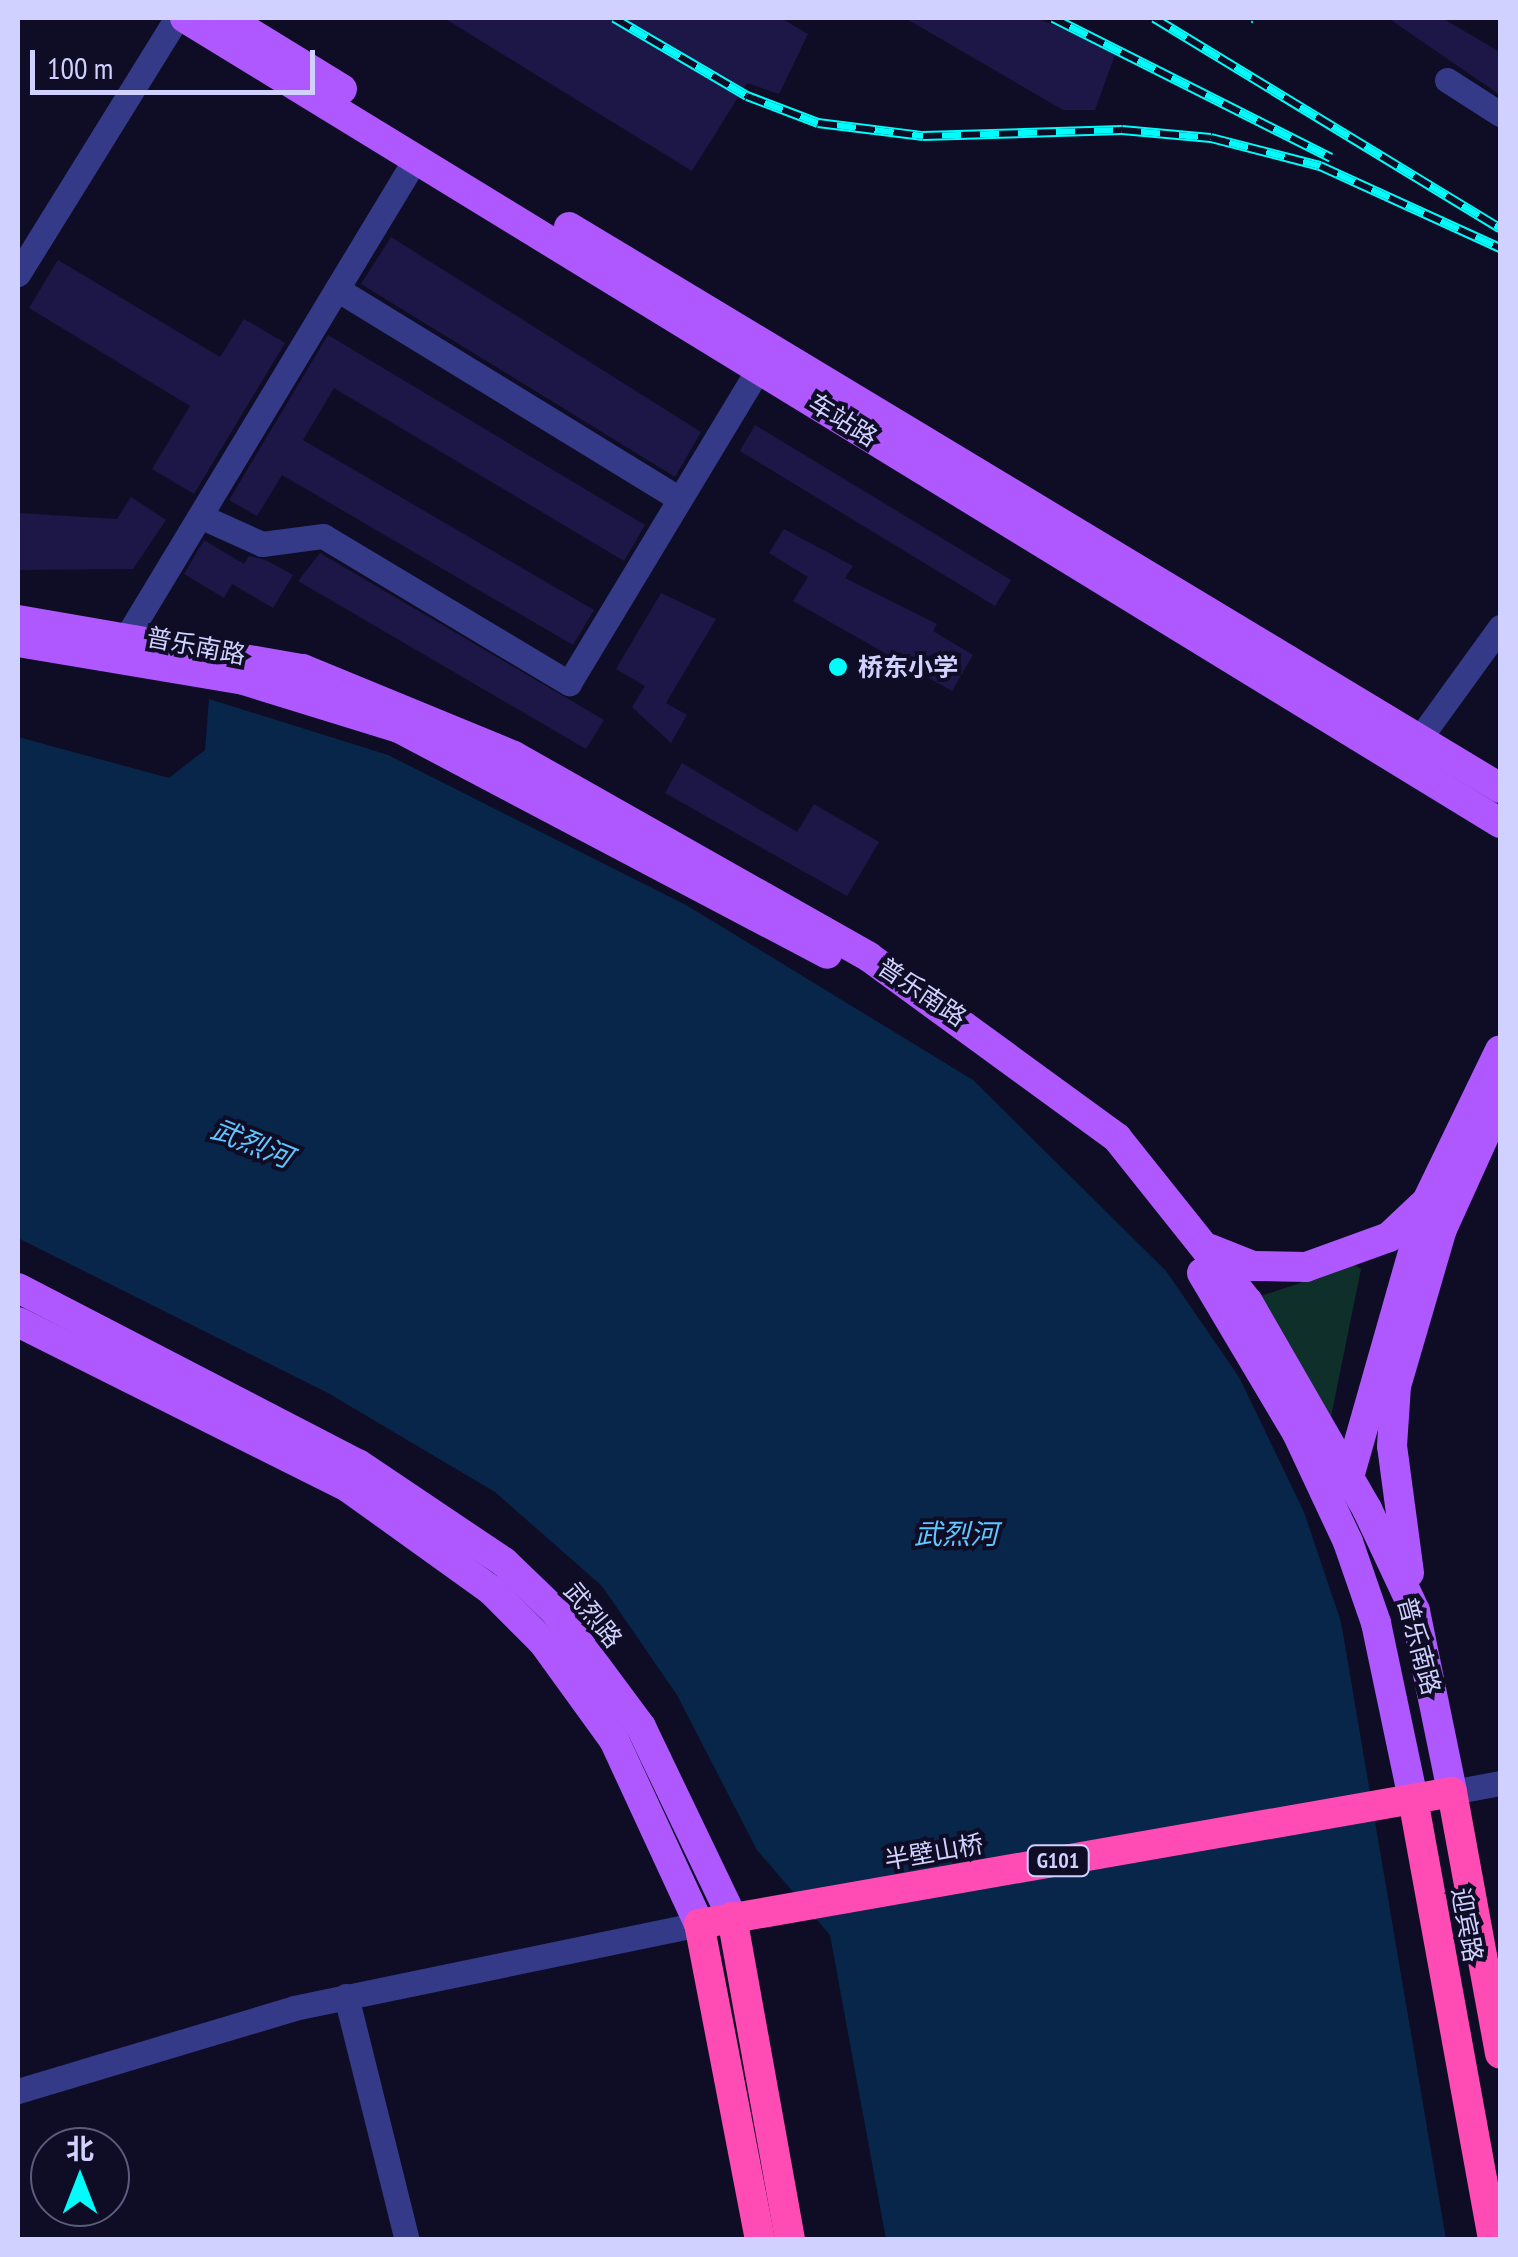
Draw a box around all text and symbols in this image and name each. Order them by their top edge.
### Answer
scale bar [35,30,320,92]
text: 100 m [47,48,113,87]
street label: 车站路 [803,387,883,453]
street label: 普乐南路 [144,622,248,670]
place label: 桥东小学 [858,652,958,682]
marker: 桥东小学 [827,656,849,678]
street label: 普乐南路 [872,952,972,1032]
water label: 武烈河 [207,1112,297,1174]
water label: 武烈河 [914,1517,998,1551]
street label: 武烈路 [558,1576,628,1654]
street label: 普乐南路 [1392,1594,1446,1698]
street label: 半壁山桥 [882,1829,986,1875]
road number: G101 [1026,1844,1090,1878]
street label: 迎宾路 [1446,1885,1488,1965]
north arrow [30,2127,130,2227]
text: 北 [66,2130,94,2167]

